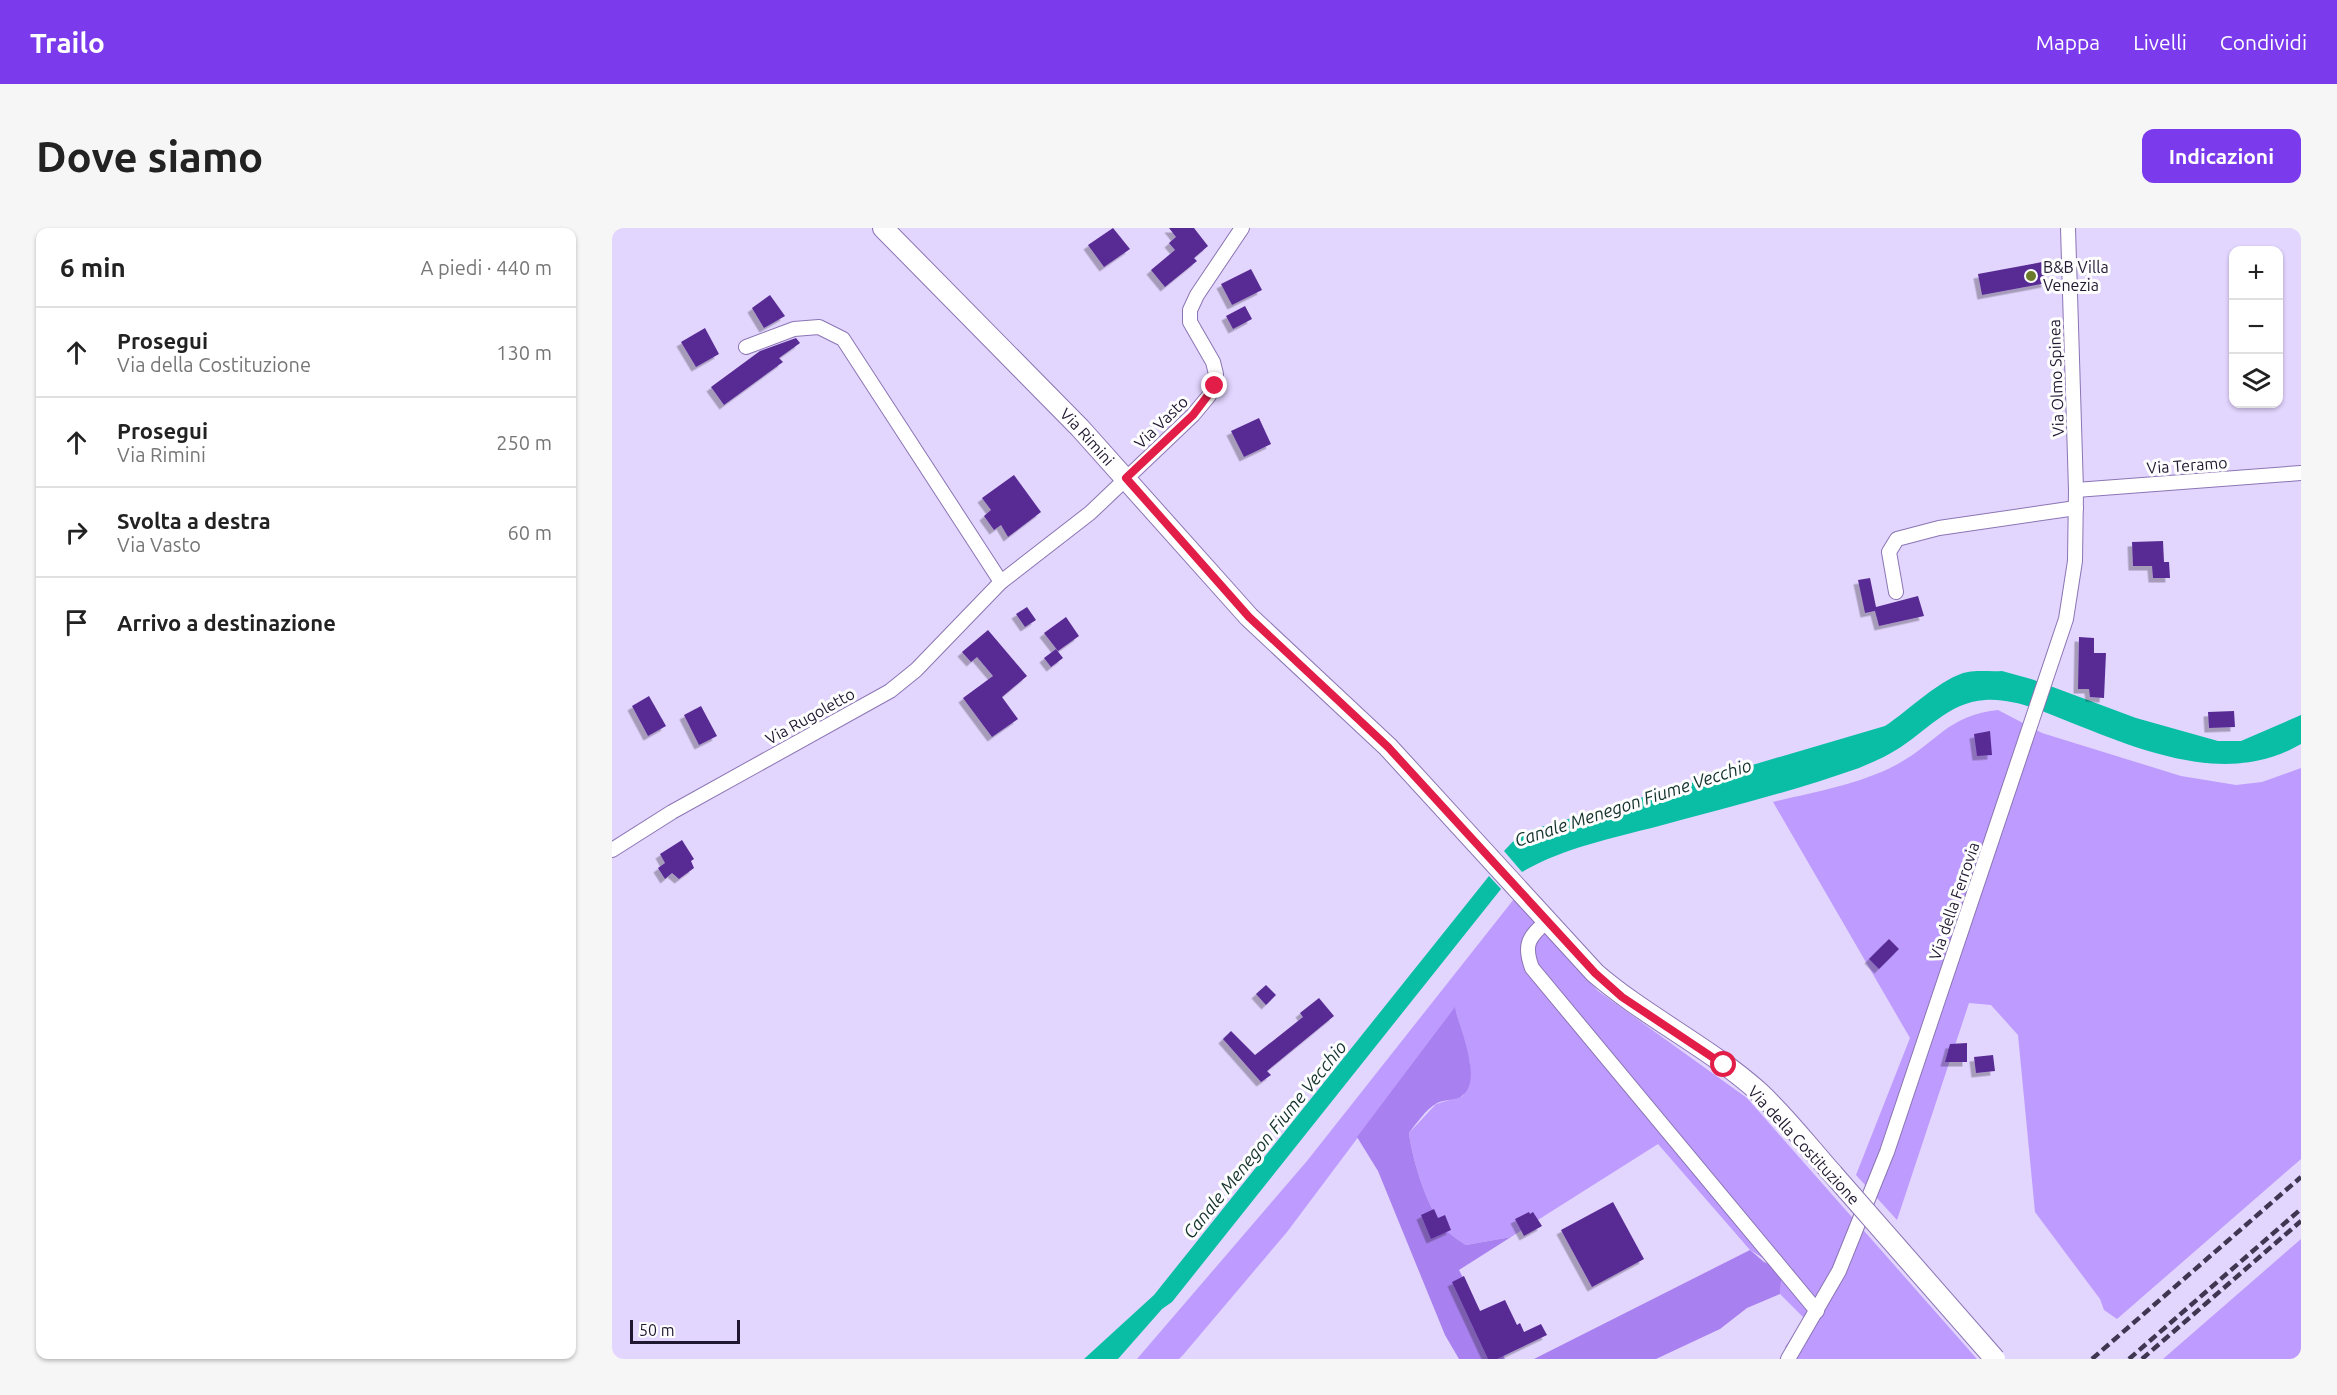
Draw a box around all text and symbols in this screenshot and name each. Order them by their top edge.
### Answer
text: Trailo [30,27,105,58]
text: Mappa [2036,30,2100,54]
text: Livelli [2133,30,2187,54]
text: Condividi [2220,30,2307,54]
button: Indicazioni [2142,129,2301,183]
text: Dove siamo [36,133,263,180]
map controls [2229,246,2283,408]
button: + [2229,246,2283,300]
text: 6 min [60,253,126,282]
text: A piedi · 440 m [421,256,552,279]
place label: B&B Villa Venezia [2043,258,2109,294]
marker: B&B Villa Venezia [2024,269,2038,283]
button: − [2229,300,2283,354]
street label: Via Olmo Spinea [2045,319,2067,437]
text: Prosegui [117,328,208,353]
icon: ahead [60,336,93,369]
text: 130 m [496,341,552,364]
text: Via della Costituzione [117,353,311,376]
button: layers [2229,354,2283,408]
route end [1201,372,1227,398]
street label: Via Vasto [1131,392,1191,452]
street label: Via Rimini [1057,404,1118,469]
text: Prosegui [117,418,208,443]
icon: ahead [60,426,93,459]
text: 250 m [496,431,552,454]
text: Via Rimini [117,443,206,466]
street label: Via Teramo [2146,453,2228,477]
text: Svolta a destra [117,508,271,533]
icon: right [60,516,93,549]
text: 60 m [508,521,552,544]
text: Via Vasto [117,533,201,556]
icon: arrive [60,606,93,639]
text: Arrivo a destinazione [117,610,336,635]
street label: Via Rugoletto [762,684,858,748]
water label: Canale Menegon Fiume Vecchio [1512,754,1754,850]
street label: Via della Ferrovia [1925,840,1983,962]
water label: Canale Menegon Fiume Vecchio [1178,1037,1350,1242]
route start [1710,1051,1736,1077]
street label: Via della Costituzione [1744,1082,1864,1208]
scale bar [630,1317,740,1344]
text: 50 m [639,1321,675,1339]

